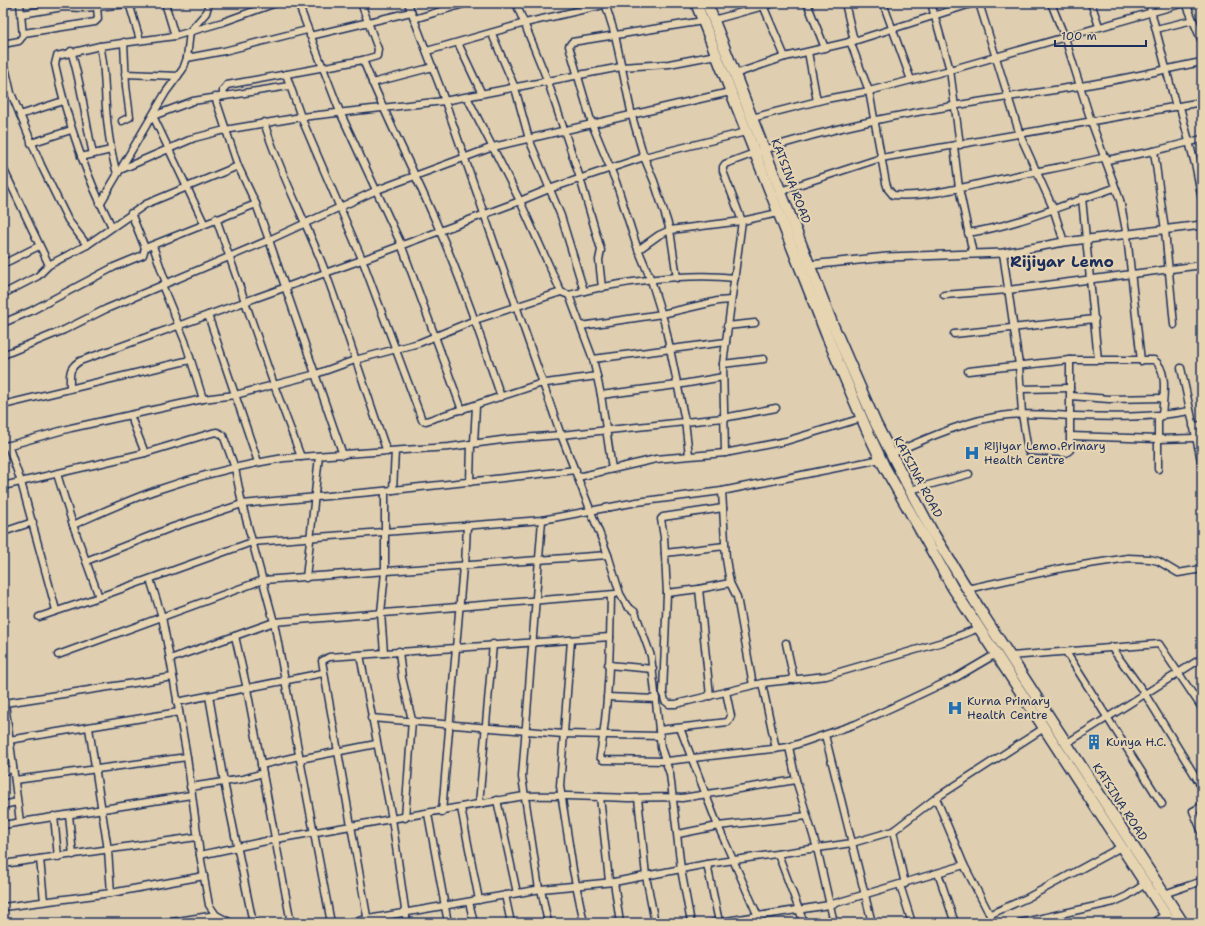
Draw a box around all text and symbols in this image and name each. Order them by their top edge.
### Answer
scale bar [1055,22,1146,48]
text: 100 m [1061,28,1097,44]
street label: KATSINA ROAD [767,136,815,226]
district label: Rijiyar Lemo [1010,251,1114,272]
street label: KATSINA ROAD [890,433,946,521]
place label: Rijiyar Lemo Primary Health Centre [984,438,1106,468]
hospital icon: Rijiyar Lemo Primary Health Centre [963,444,981,462]
place label: Kurna Primary Health Centre [967,693,1050,723]
hospital icon: Kurna Primary Health Centre [946,699,964,717]
building icon: Kunya H.C. [1085,733,1103,751]
place label: Kunya H.C. [1106,734,1166,750]
street label: KATSINA ROAD [1089,760,1151,844]

